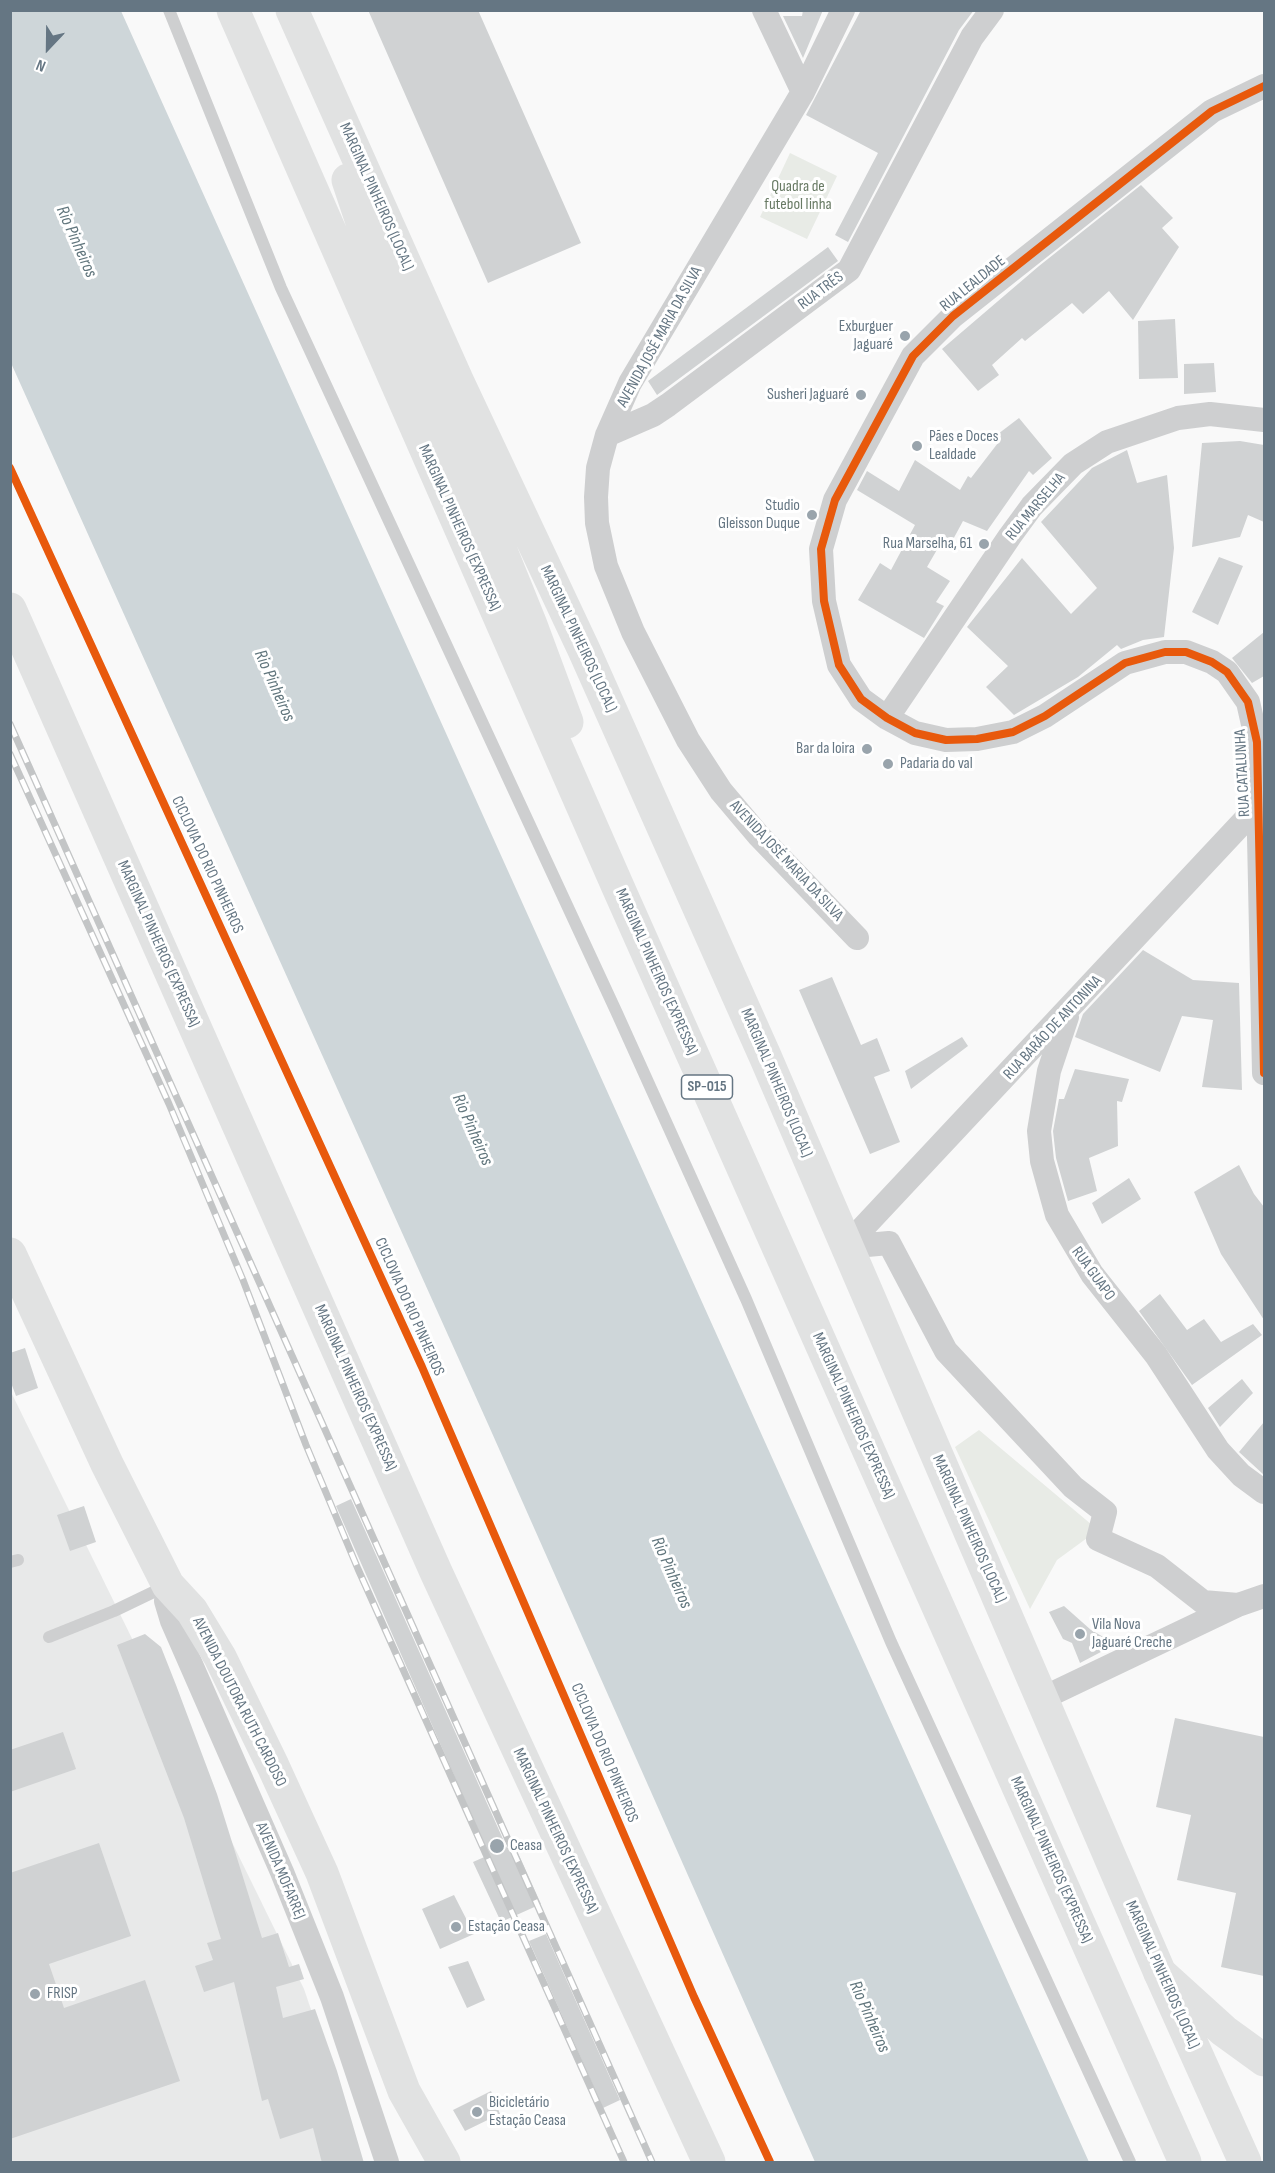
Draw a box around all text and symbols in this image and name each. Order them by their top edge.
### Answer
north arrow [18,18,78,78]
text: N [34,55,49,76]
street label: MARGINAL PINHEIROS (LOCAL) [335,120,417,274]
park label: Quadra de futebol linha [764,177,832,215]
water label: Rio Pinheiros [51,203,101,281]
street label: RUA LEALDADE [936,252,1010,316]
street label: AVENIDA JOSÉ MARIA DA SILVA [613,263,707,411]
street label: RUA TRÊS [795,268,847,314]
place label: Exburguer Jaguaré [839,317,893,355]
marker: Exburguer Jaguaré [898,329,912,343]
place label: Susheri Jaguaré [767,385,849,405]
marker: Susheri Jaguaré [854,388,868,402]
place label: Pães e Doces Lealdade [929,427,998,465]
marker: Pães e Doces Lealdade [910,439,924,453]
street label: MARGINAL PINHEIROS (EXPRESSA) [414,442,504,614]
street label: RUA MARSELHA [1002,469,1070,545]
place label: Studio Gleisson Duque [718,496,800,534]
marker: Studio Gleisson Duque [805,508,819,522]
place label: Rua Marselha, 61 [883,534,972,554]
marker: Rua Marselha, 61 [977,537,991,551]
street label: MARGINAL PINHEIROS (LOCAL) [536,562,620,716]
water label: Rio Pinheiros [249,647,299,725]
street label: RUA CATALUNHA [1231,729,1255,817]
place label: Bar da loira [796,739,855,759]
marker: Bar da loira [860,742,874,756]
place label: Padaria do val [900,754,973,774]
marker: Padaria do val [881,757,895,771]
street label: CICLOVIA DO RIO PINHEIROS [167,793,247,937]
street label: AVENIDA JOSÉ MARIA DA SILVA [725,797,847,925]
street label: MARGINAL PINHEIROS (EXPRESSA) [113,858,203,1030]
street label: MARGINAL PINHEIROS (EXPRESSA) [611,886,701,1058]
street label: RUA BARÃO DE ANTONINA [1000,972,1106,1084]
street label: MARGINAL PINHEIROS (LOCAL) [736,1006,816,1160]
road number: SP-015 [682,1075,732,1099]
water label: Rio Pinheiros [447,1091,497,1169]
street label: CICLOVIA DO RIO PINHEIROS [370,1235,448,1379]
street label: RUA GUAPO [1067,1243,1119,1305]
street label: MARGINAL PINHEIROS (EXPRESSA) [310,1302,400,1474]
street label: MARGINAL PINHEIROS (EXPRESSA) [808,1330,898,1502]
street label: MARGINAL PINHEIROS (LOCAL) [928,1452,1010,1606]
water label: Rio Pinheiros [646,1534,696,1612]
street label: AVENIDA DOUTORA RUTH CARDOSO [188,1614,290,1790]
place label: Vila Nova Jaguaré Creche [1092,1615,1172,1653]
marker: Vila Nova Jaguaré Creche [1073,1627,1087,1641]
street label: CICLOVIA DO RIO PINHEIROS [566,1680,642,1826]
street label: MARGINAL PINHEIROS (EXPRESSA) [508,1745,602,1917]
street label: MARGINAL PINHEIROS (EXPRESSA) [1006,1774,1096,1946]
street label: AVENIDA MOFARREJ [251,1820,309,1922]
place label: Ceasa [510,1836,542,1856]
marker: Ceasa [488,1837,506,1855]
street label: MARGINAL PINHEIROS (LOCAL) [1121,1898,1203,2052]
place label: Estação Ceasa [468,1917,545,1937]
marker: Estação Ceasa [449,1920,463,1934]
water label: Rio Pinheiros [844,1978,894,2056]
place label: FRISP [47,1984,78,2004]
marker: FRISP [28,1987,42,2001]
place label: Bicicletário Estação Ceasa [489,2093,566,2131]
marker: Bicicletário Estação Ceasa [470,2105,484,2119]

